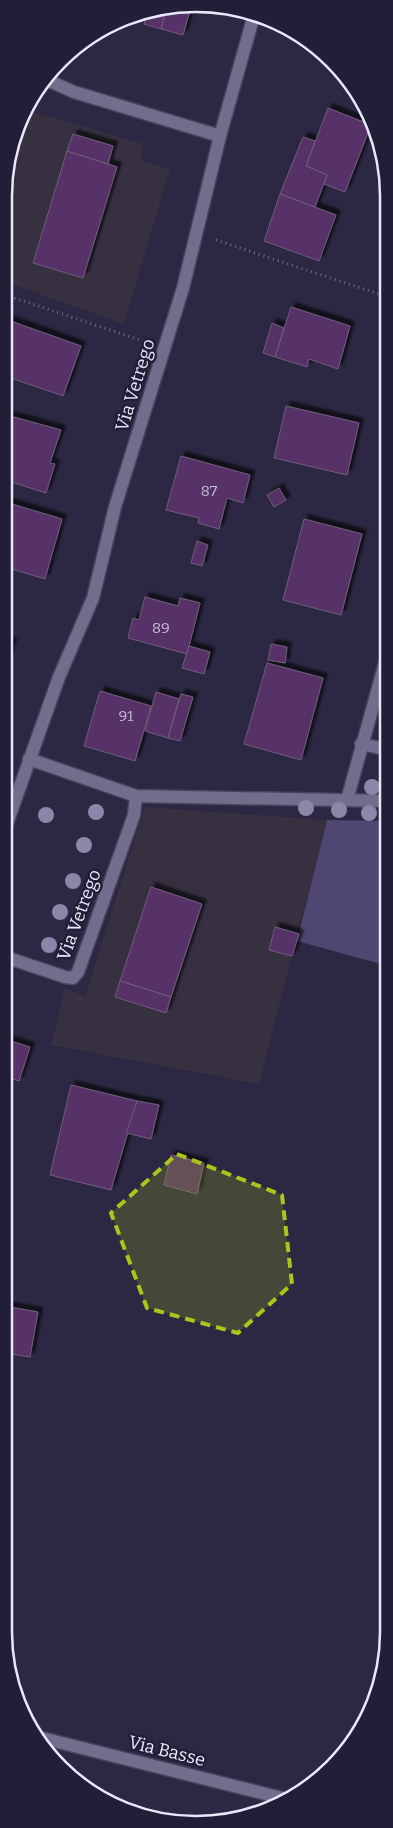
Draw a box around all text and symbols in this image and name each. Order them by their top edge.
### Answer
street label: Via Vetrego [111,336,159,434]
house number: 87 [201,482,218,500]
house number: 89 [152,619,170,637]
house number: 91 [119,707,133,725]
street label: Via Vetrego [52,866,106,964]
street label: Via Basse [126,1731,208,1771]

